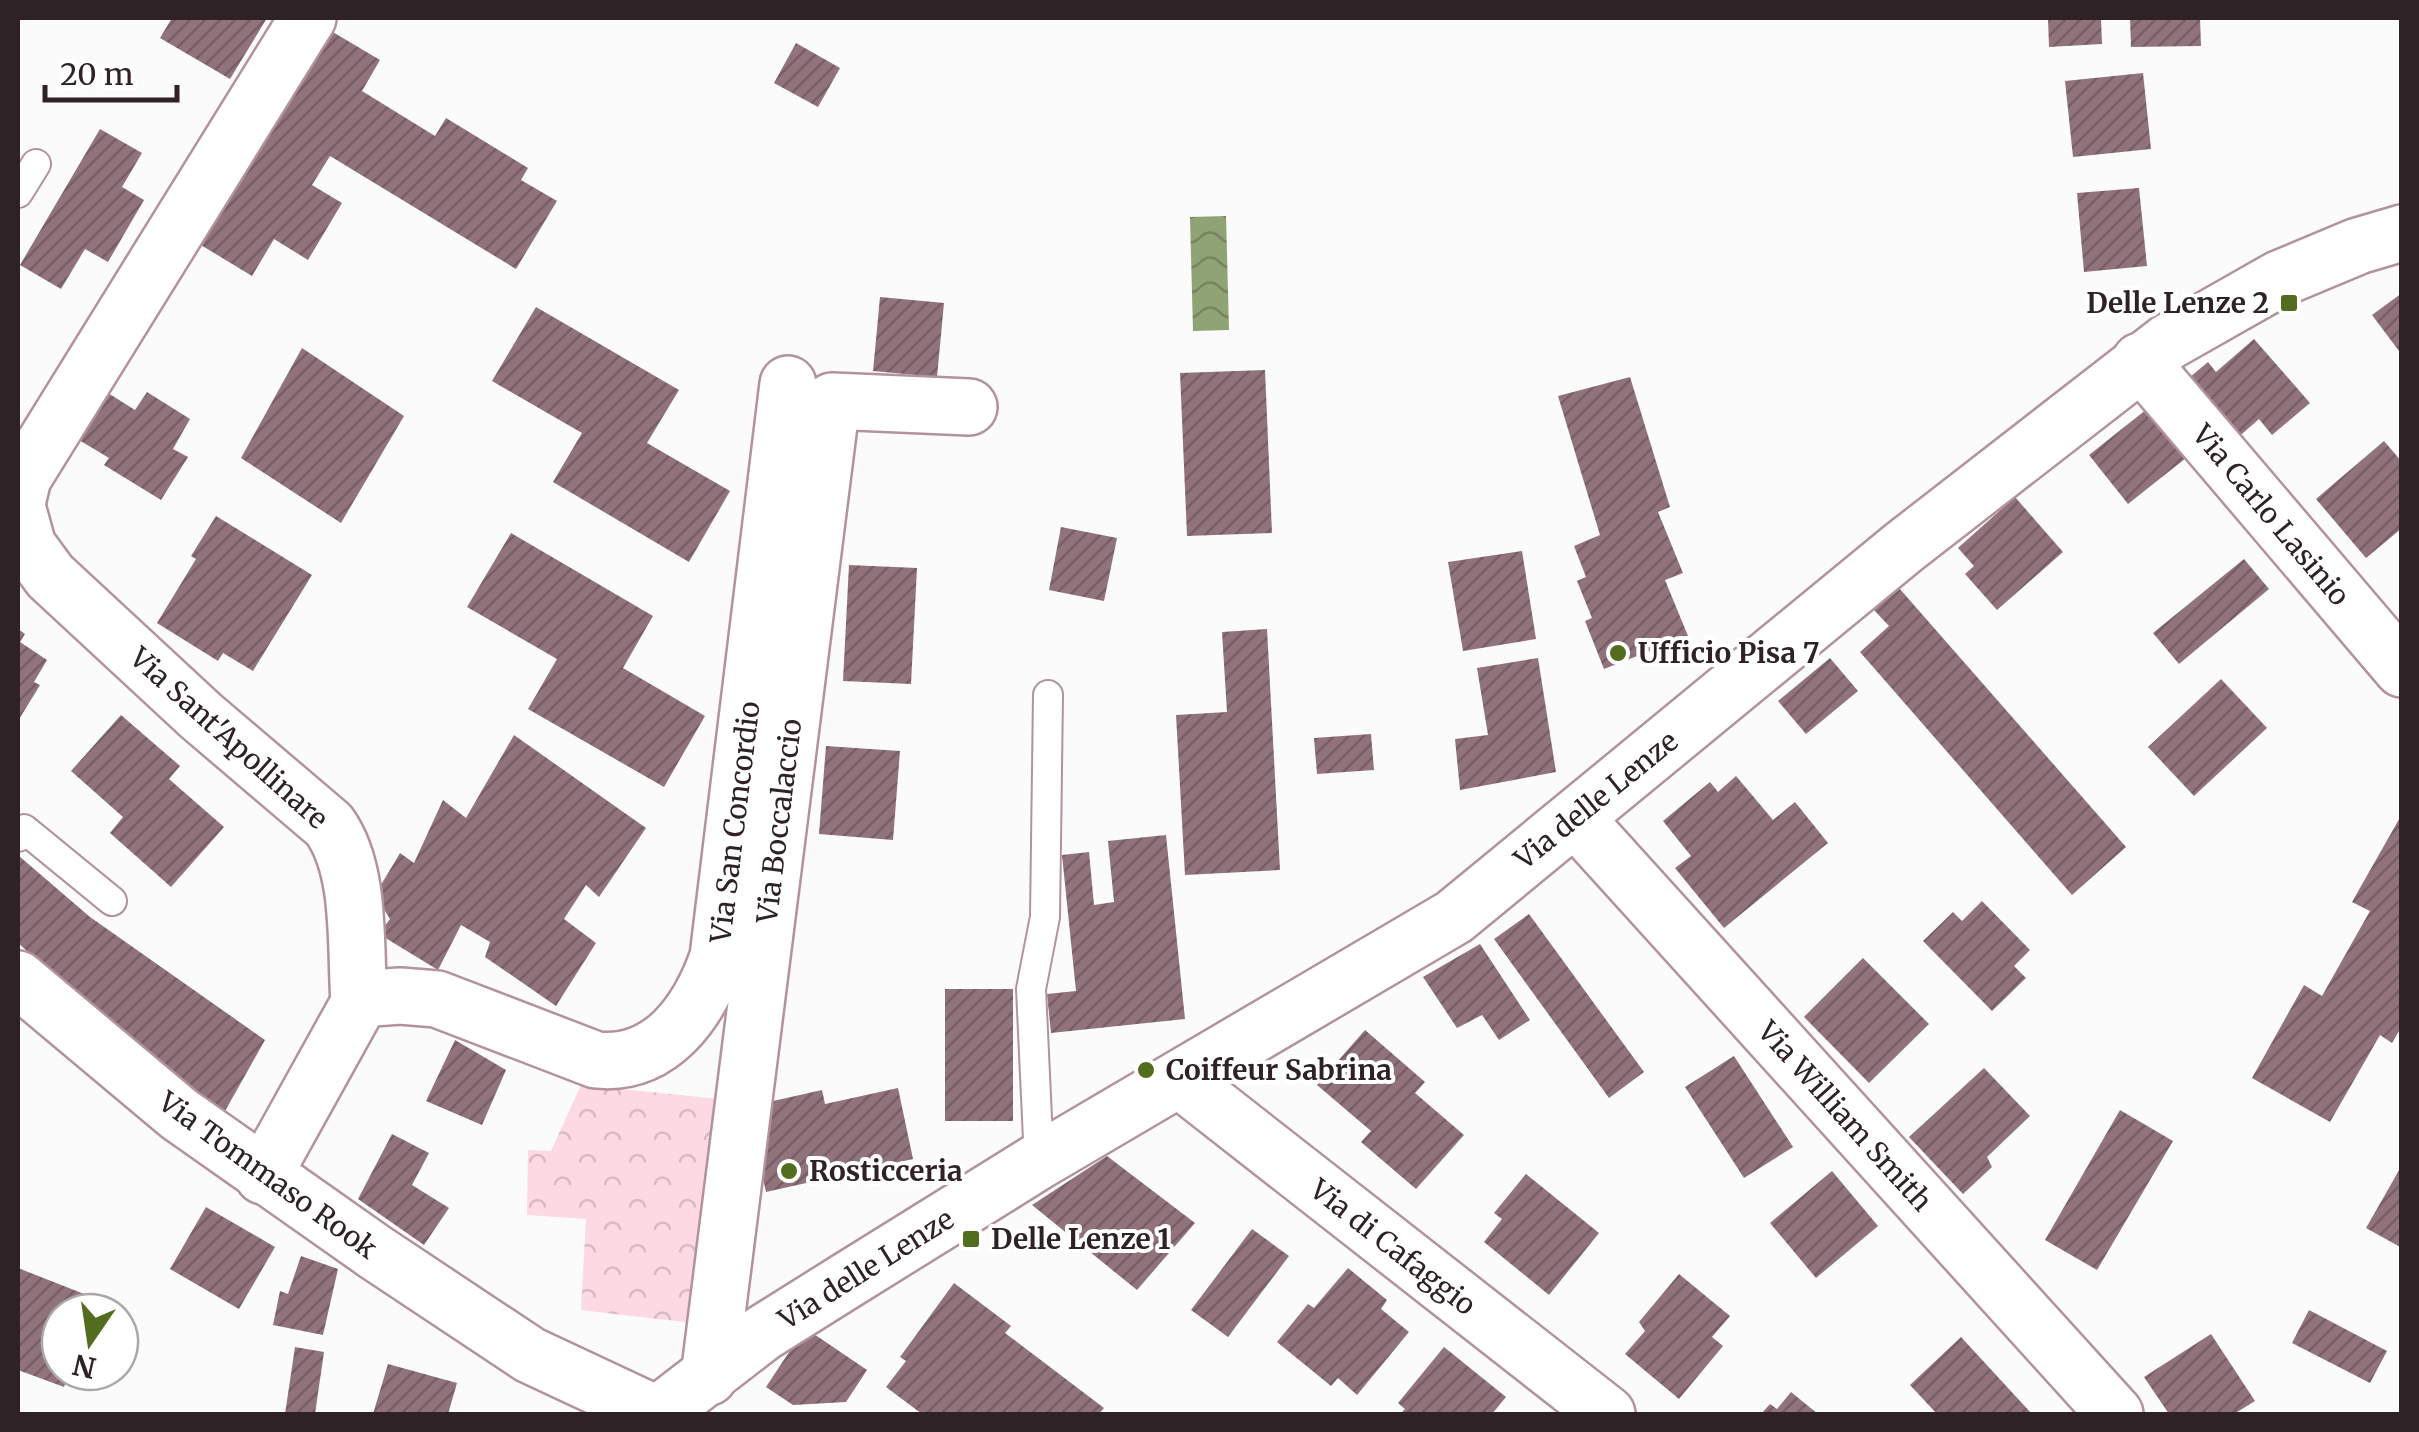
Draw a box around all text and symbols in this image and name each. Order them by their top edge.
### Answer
scale bar [45,40,178,102]
text: 20 m [60,55,134,93]
place label: Delle Lenze 2 [2086,285,2269,321]
marker: Delle Lenze 2 [2278,292,2300,314]
street label: Via Carlo Lasinio [2184,416,2357,613]
place label: Ufficio Pisa 7 [1638,635,1820,671]
street label: Via Sant'Apollinare [122,639,336,837]
marker: Ufficio Pisa 7 [1607,642,1629,664]
street label: Via San Concordio [702,699,768,946]
street label: Via Boccalaccio [748,717,809,926]
street label: Via delle Lenze [1506,723,1685,878]
street label: Via William Smith [1749,1013,1940,1219]
place label: Coiffeur Sabrina [1166,1052,1392,1088]
marker: Coiffeur Sabrina [1135,1059,1157,1081]
street label: Via Tommaso Rook [151,1083,385,1267]
place label: Rosticceria [809,1153,963,1189]
marker: Rosticceria [778,1160,800,1182]
street label: Via di Cafaggio [1302,1170,1483,1323]
street label: Via delle Lenze [771,1201,960,1338]
place label: Delle Lenze 1 [991,1221,1170,1257]
marker: Delle Lenze 1 [960,1228,982,1250]
north arrow [40,1292,140,1392]
text: N [70,1346,99,1386]

